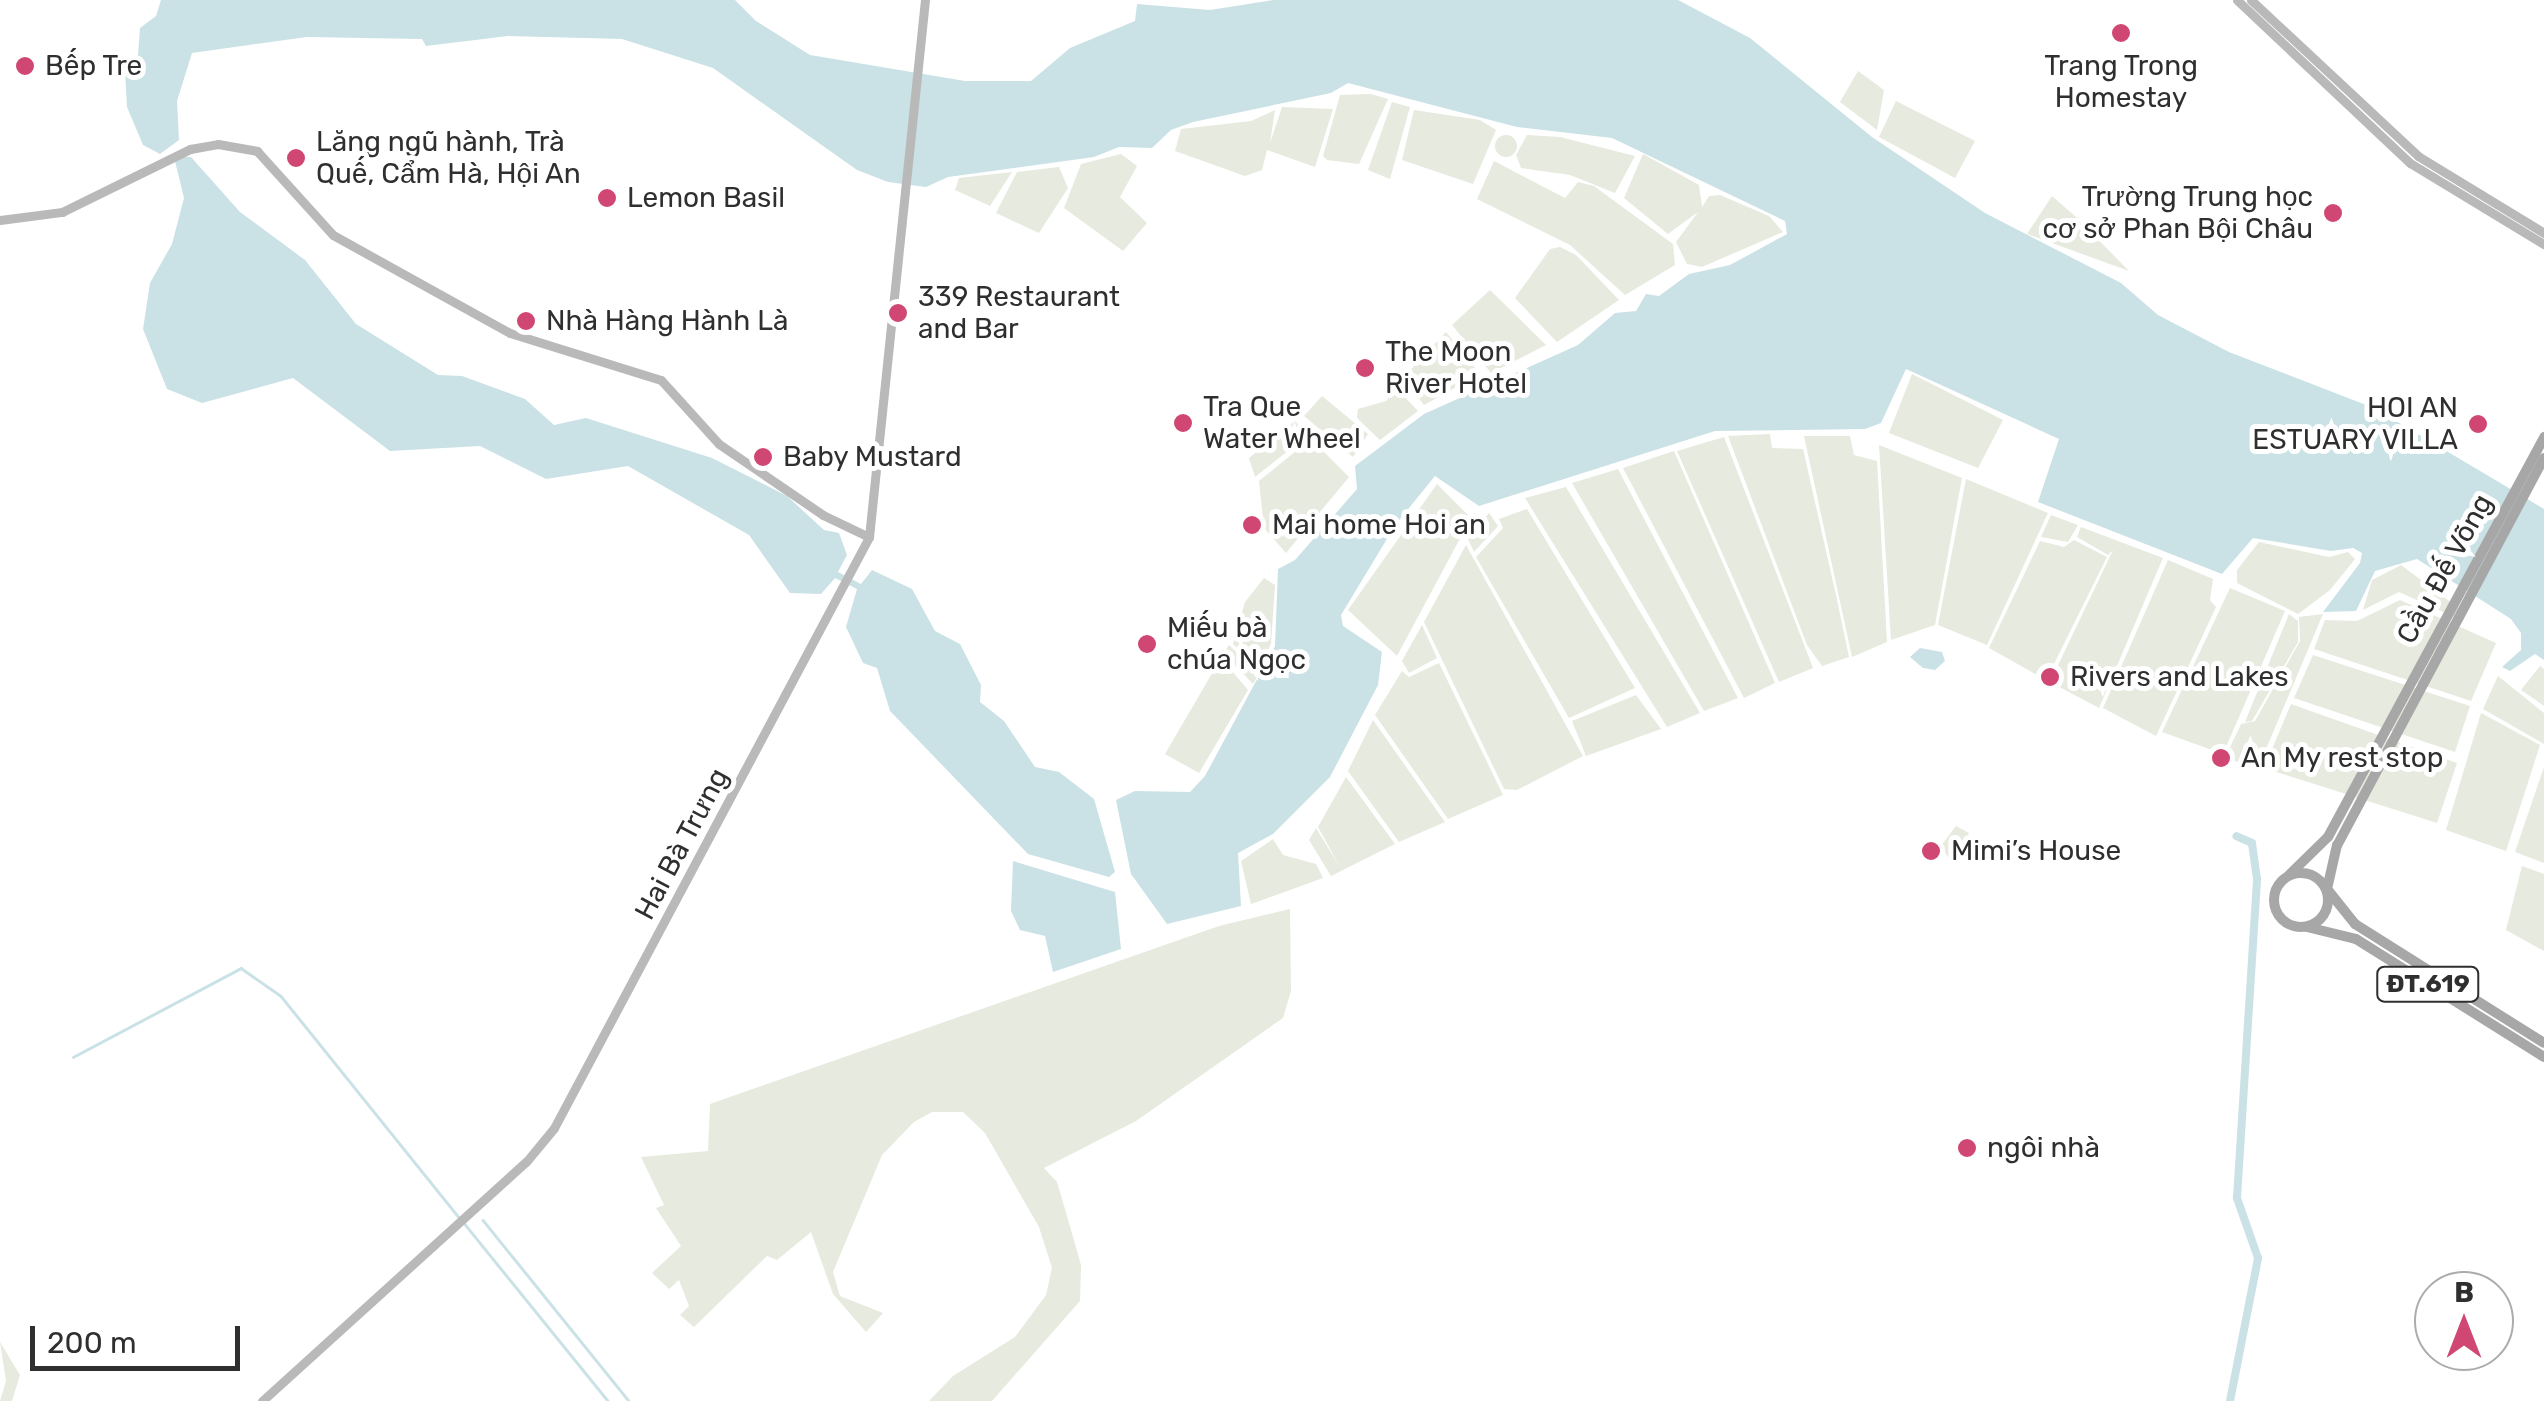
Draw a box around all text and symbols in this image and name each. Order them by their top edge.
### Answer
marker: Trang Trong Homestay [2110,22,2132,44]
place label: Bếp Tre [45,49,143,83]
place label: Trang Trong Homestay [2044,49,2198,115]
marker: Bếp Tre [14,55,36,77]
place label: Lăng ngũ hành, Trà Quế, Cẩm Hà, Hội An [316,125,583,191]
marker: Lăng ngũ hành, Trà Quế, Cẩm Hà, Hội An [285,147,307,169]
place label: Trường Trung học cơ sở Phan Bội Châu [2044,180,2313,246]
place label: Lemon Basil [627,181,785,215]
marker: Lemon Basil [596,187,618,209]
marker: Trường Trung học cơ sở Phan Bội Châu [2322,202,2344,224]
place label: 339 Restaurant and Bar [918,280,1120,346]
marker: 339 Restaurant and Bar [887,302,909,324]
place label: Nhà Hàng Hành Là [546,304,788,338]
marker: Nhà Hàng Hành Là [515,310,537,332]
place label: The Moon River Hotel [1385,335,1528,401]
marker: The Moon River Hotel [1354,357,1376,379]
place label: Tra Que Water Wheel [1203,390,1362,456]
place label: HOI AN ESTUARY VILLA [2251,391,2458,457]
marker: Tra Que Water Wheel [1172,412,1194,434]
marker: HOI AN ESTUARY VILLA [2467,413,2489,435]
place label: Baby Mustard [783,440,962,474]
marker: Baby Mustard [752,446,774,468]
street label: Cầu Đế Võng [2390,488,2500,650]
place label: Mai home Hoi an [1272,508,1486,542]
marker: Mai home Hoi an [1241,514,1263,536]
place label: Miếu bà chúa Ngọc [1167,611,1307,677]
marker: Miếu bà chúa Ngọc [1136,633,1158,655]
place label: Rivers and Lakes [2070,660,2288,694]
marker: Rivers and Lakes [2039,666,2061,688]
place label: An My rest stop [2241,741,2444,775]
marker: An My rest stop [2210,747,2232,769]
street label: Hai Bà Trưng [628,763,736,925]
place label: Mimi’s House [1951,834,2121,868]
marker: Mimi’s House [1920,840,1942,862]
road number: ĐT.619 [2376,964,2480,1004]
place label: ngôi nhà [1987,1131,2100,1165]
marker: ngôi nhà [1956,1137,1978,1159]
north arrow [2414,1271,2514,1371]
text: B [2454,1276,2474,1309]
scale bar [35,1306,245,1368]
text: 200 m [47,1325,137,1361]

